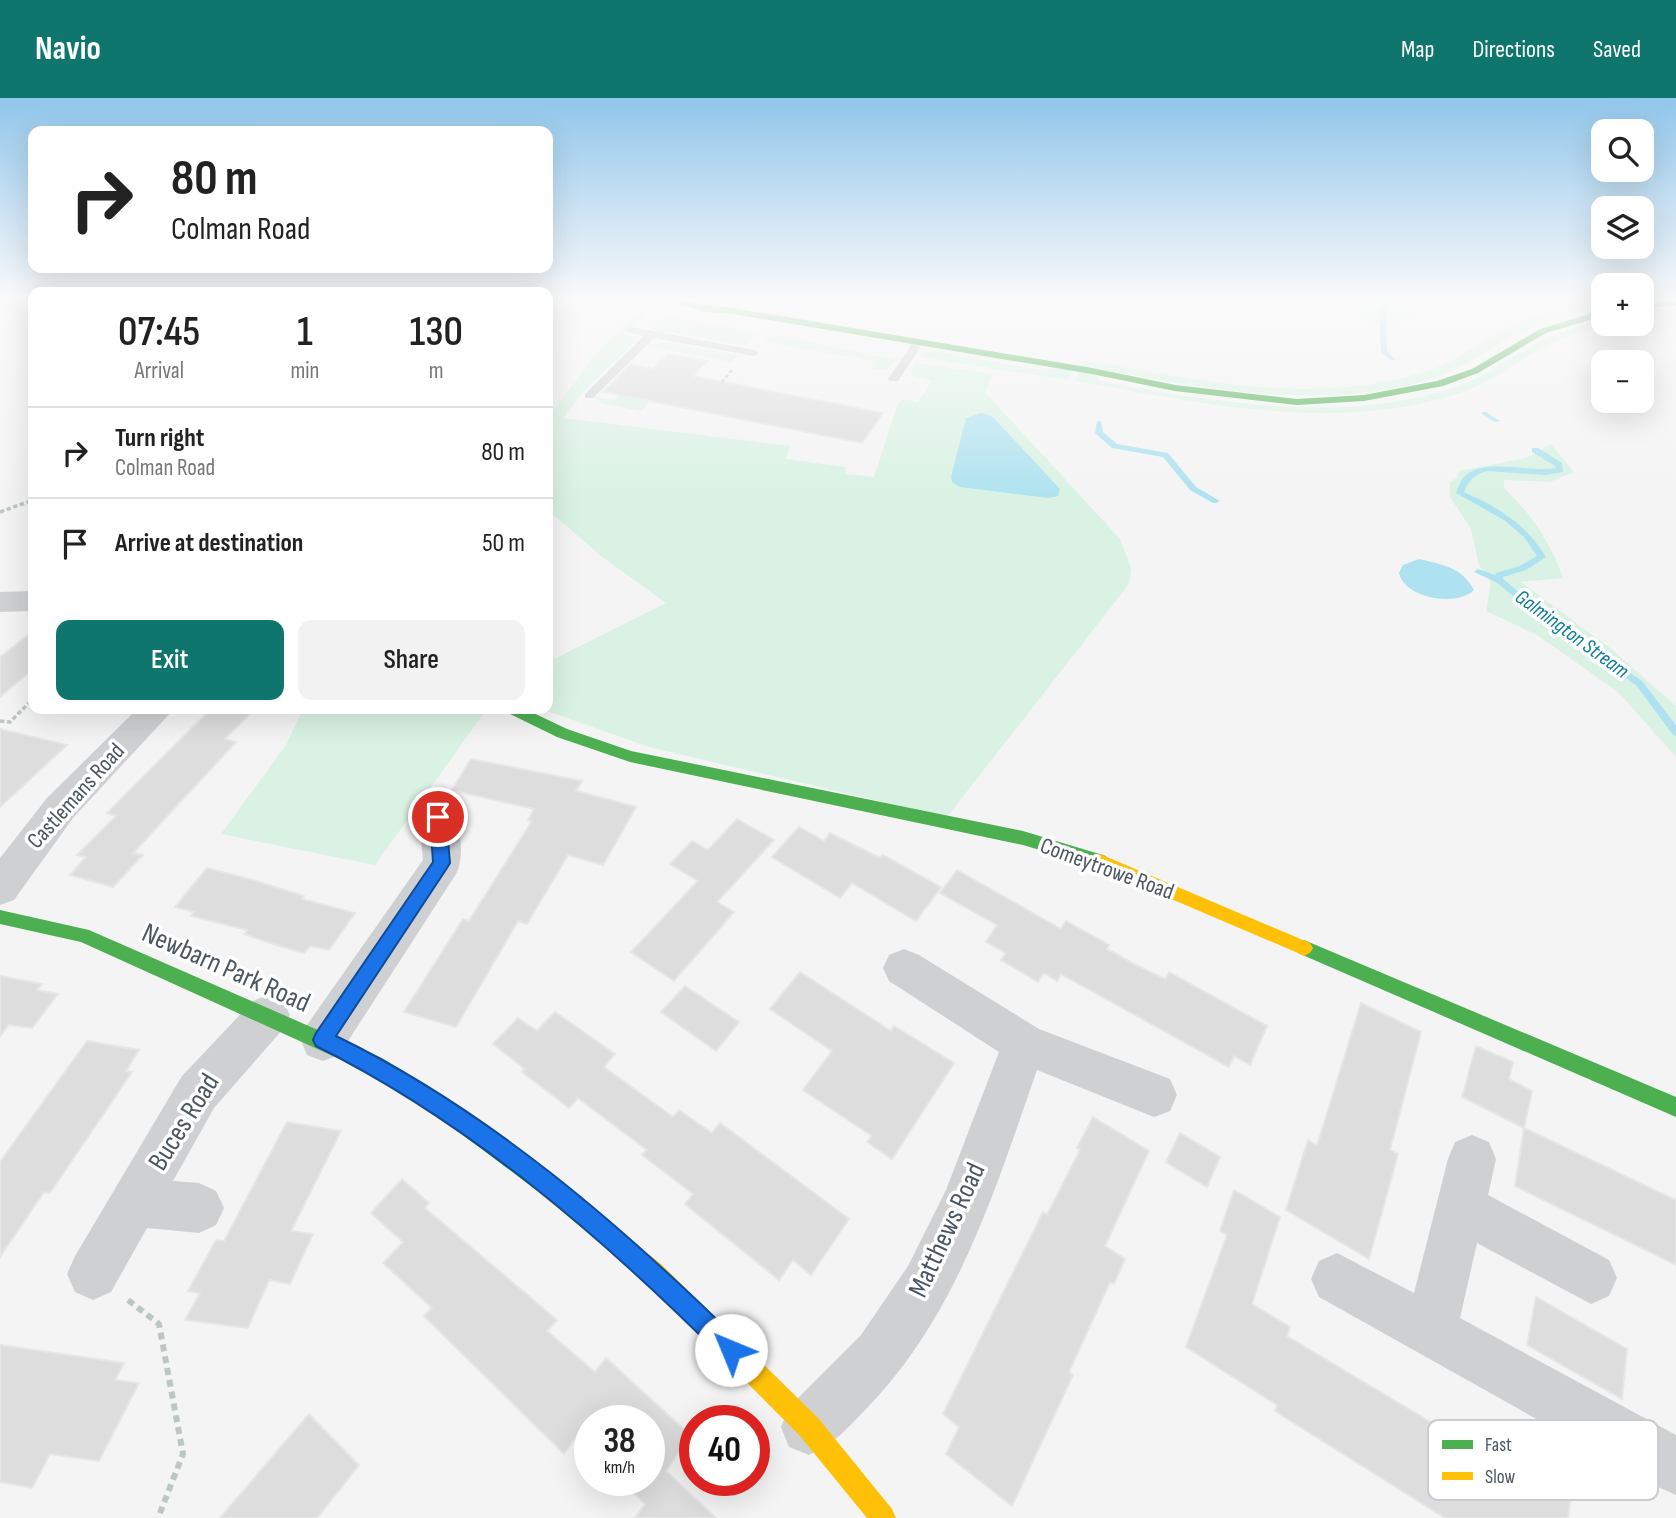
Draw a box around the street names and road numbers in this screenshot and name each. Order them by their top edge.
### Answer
street label: Castlemans Road [21,738,131,854]
street label: Comeytrowe Road [1036,832,1178,906]
street label: Newbarn Park Road [137,916,315,1020]
street label: Buces Road [141,1068,227,1176]
street label: Matthews Road [902,1158,992,1302]

